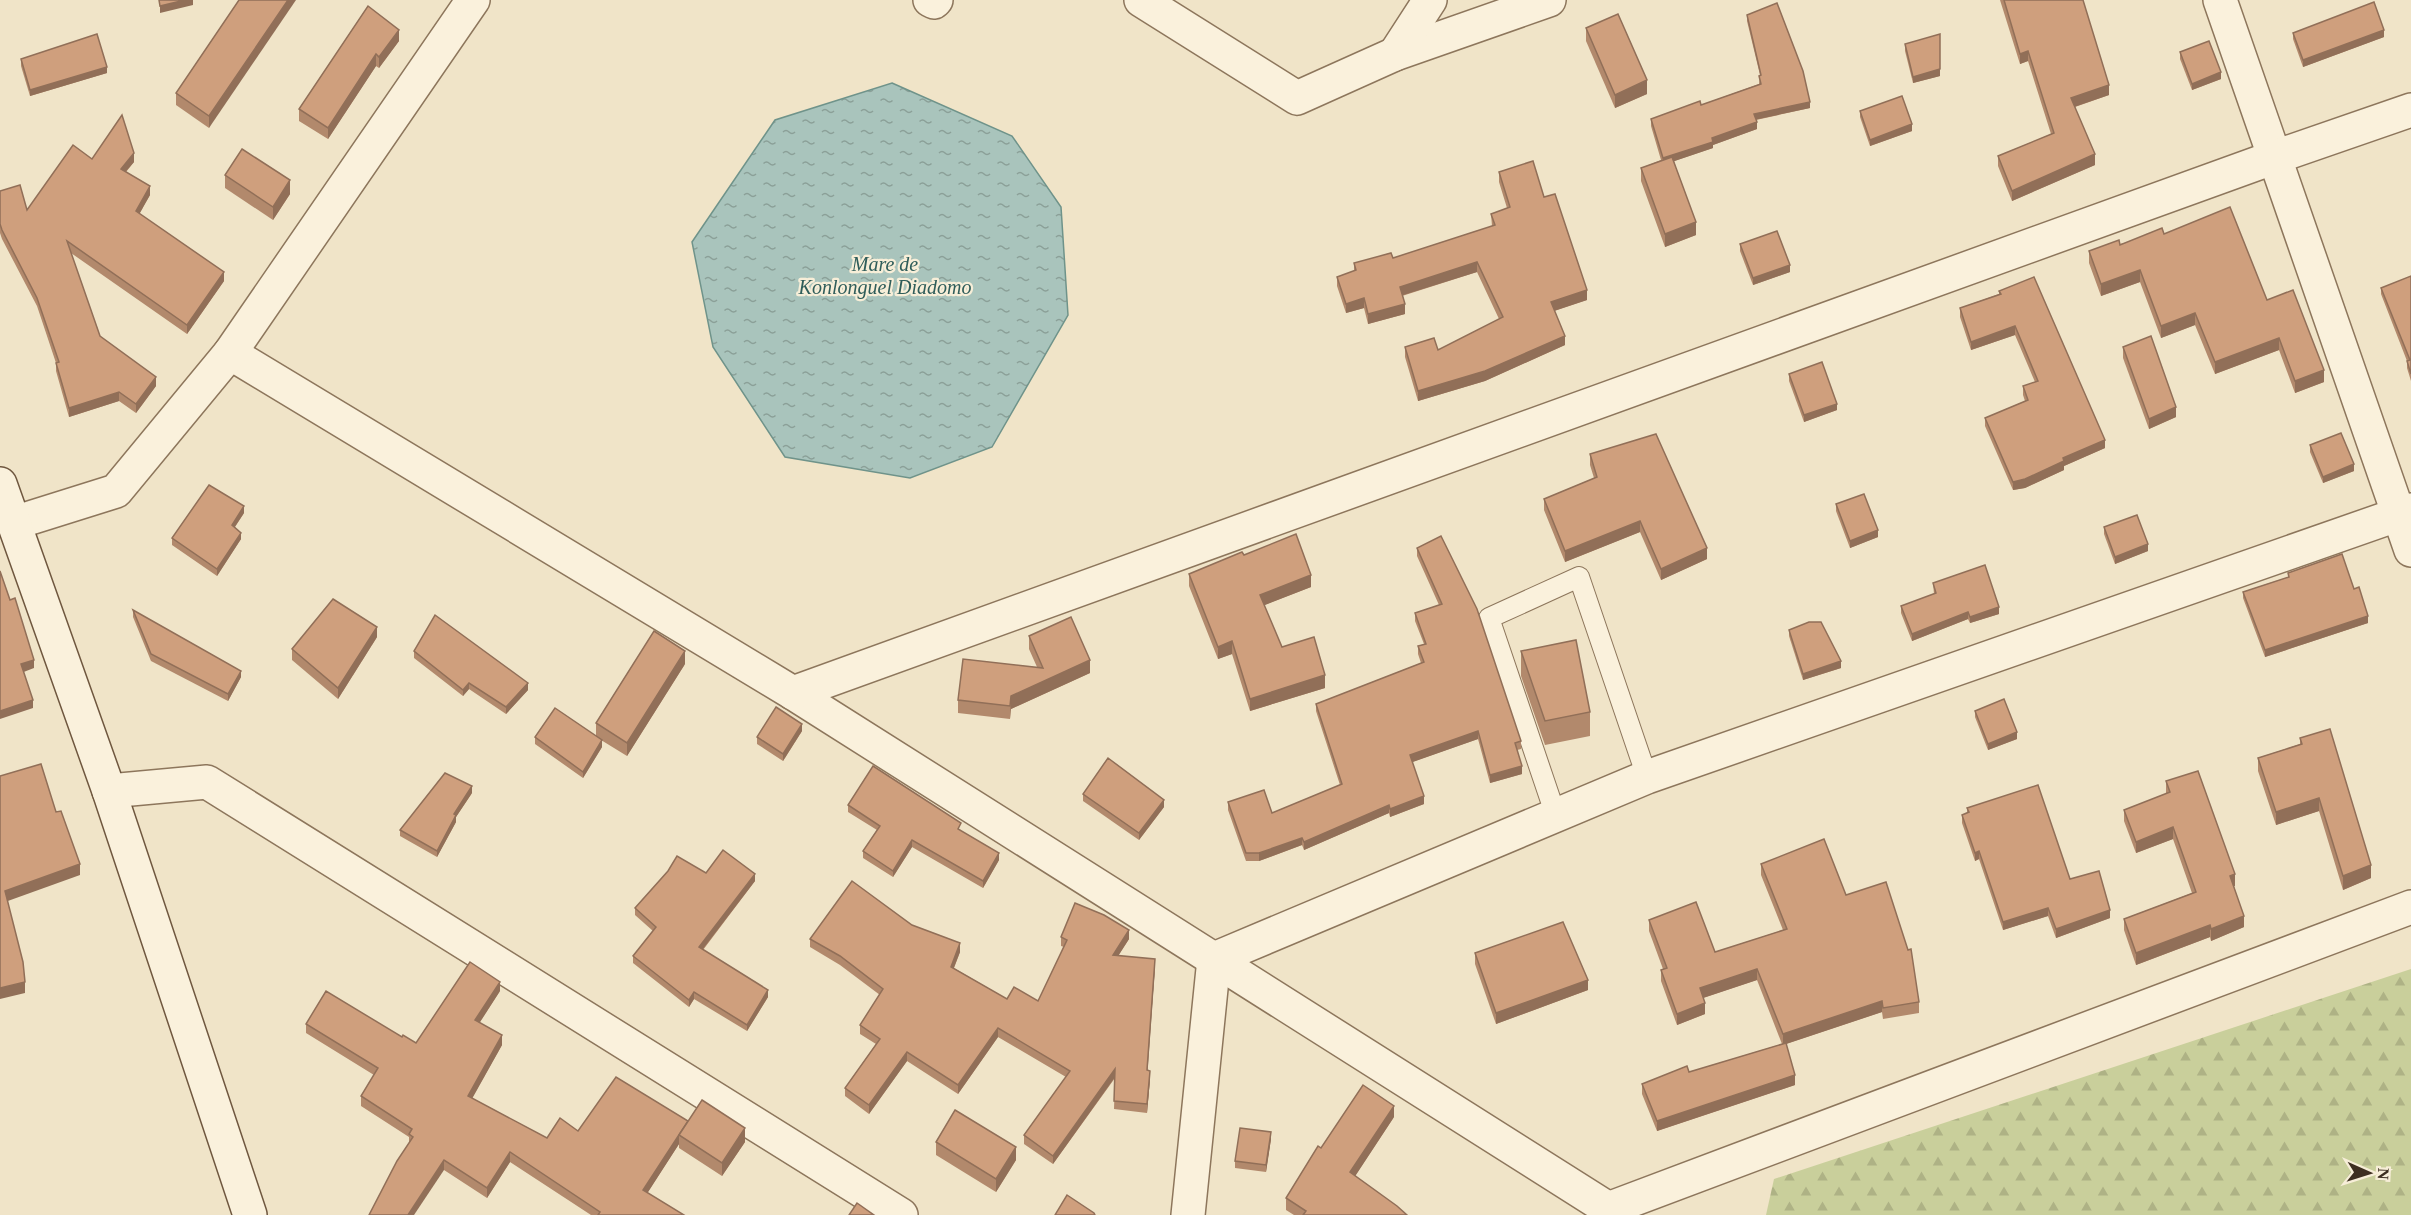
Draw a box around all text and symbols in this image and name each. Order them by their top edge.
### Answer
water label: Mare de Konlonguel Diadomo [798,253,971,299]
north arrow [2339,1143,2399,1203]
text: N [2375,1168,2392,1180]

